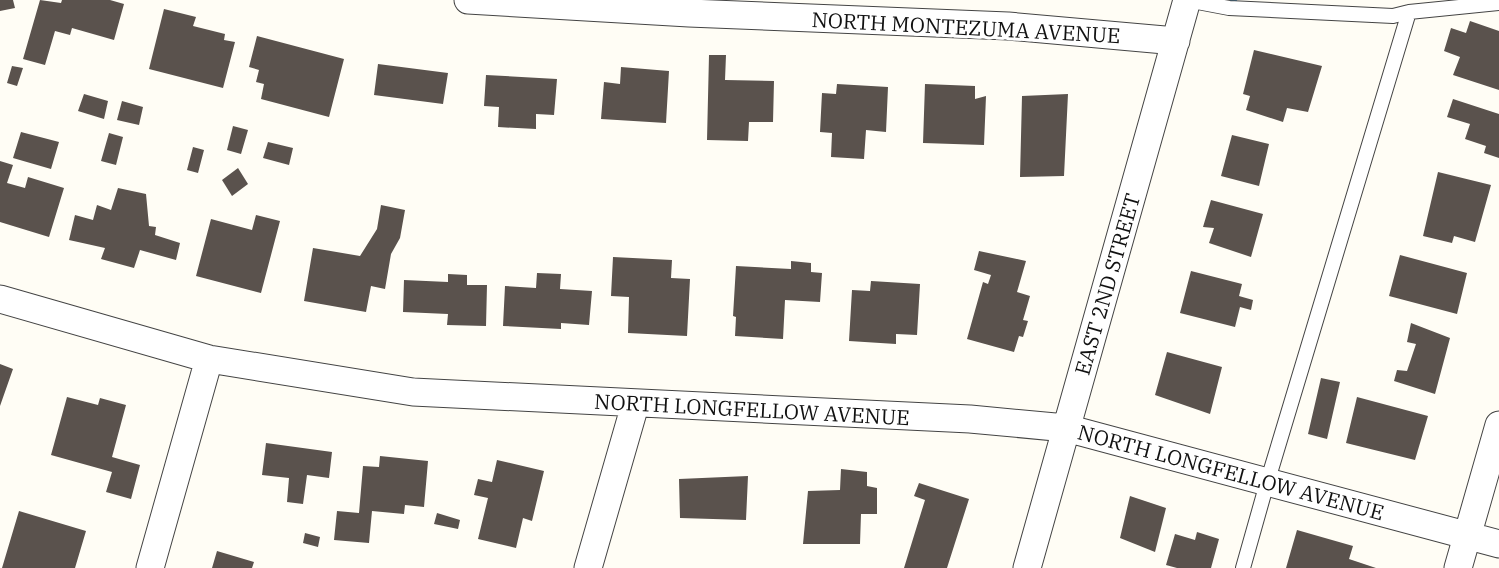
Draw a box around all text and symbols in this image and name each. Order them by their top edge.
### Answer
street label: NORTH MONTEZUMA AVENUE [811,5,1121,49]
street label: EAST 2ND STREET [1068,190,1146,378]
street label: NORTH LONGFELLOW AVENUE [594,387,910,431]
street label: NORTH LONGFELLOW AVENUE [1075,418,1387,526]

